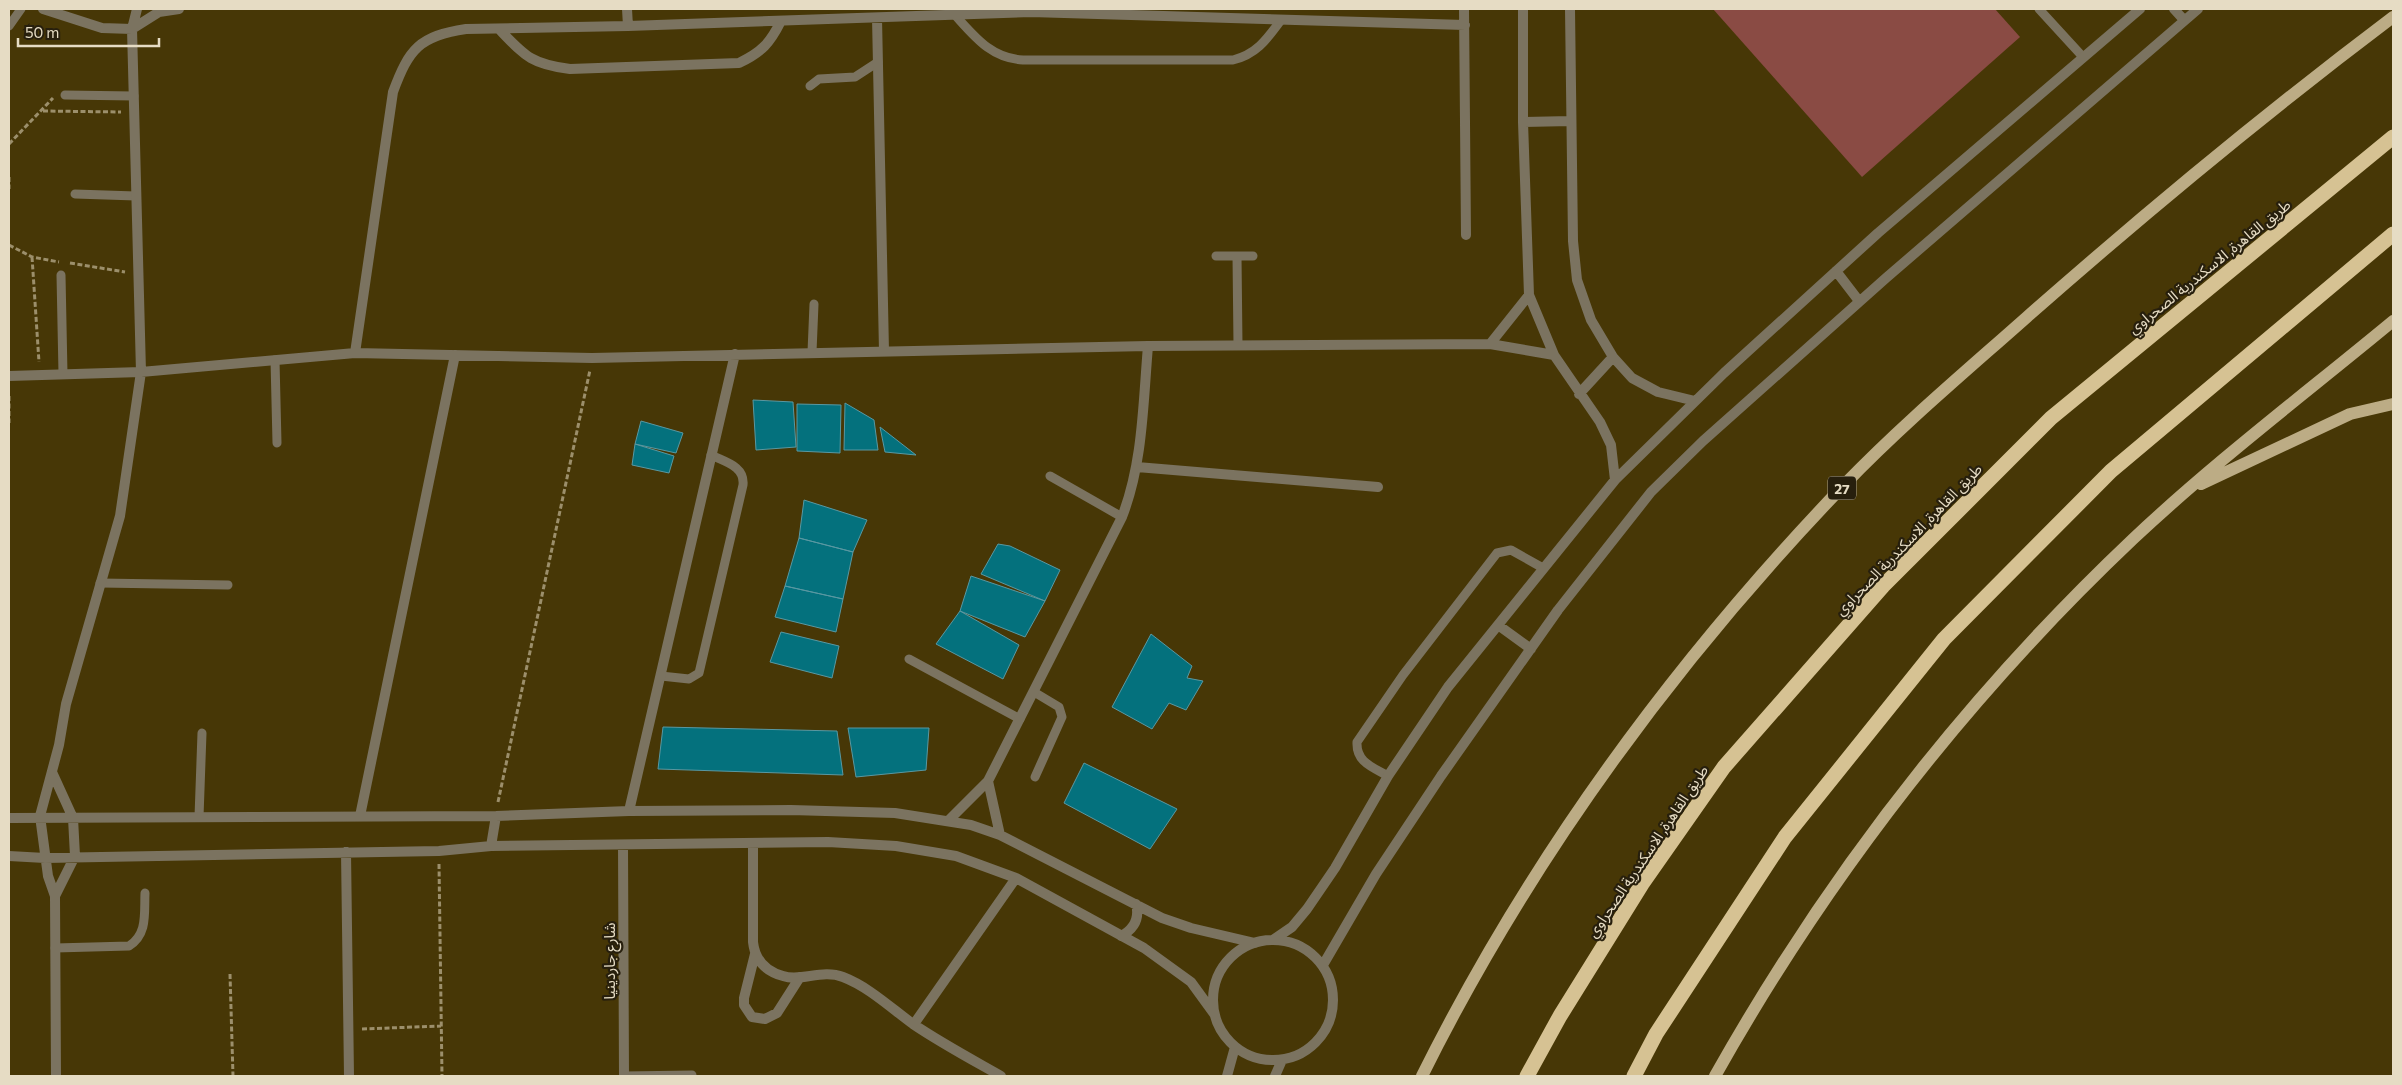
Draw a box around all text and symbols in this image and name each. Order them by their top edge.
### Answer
scale bar [18,15,159,47]
text: 50 m [25,23,59,41]
street label: طريق القاهرة, الاسكندرية الصحراوي [2124,195,2296,340]
street label: طريق القاهرة, الاسكندرية الصحراوي [1831,459,1988,621]
road number: 27 [1828,476,1856,499]
street label: طريق القاهرة, الاسكندرية الصحراوي [1583,762,1714,942]
street label: شارع جاردينيا [600,922,622,1000]

